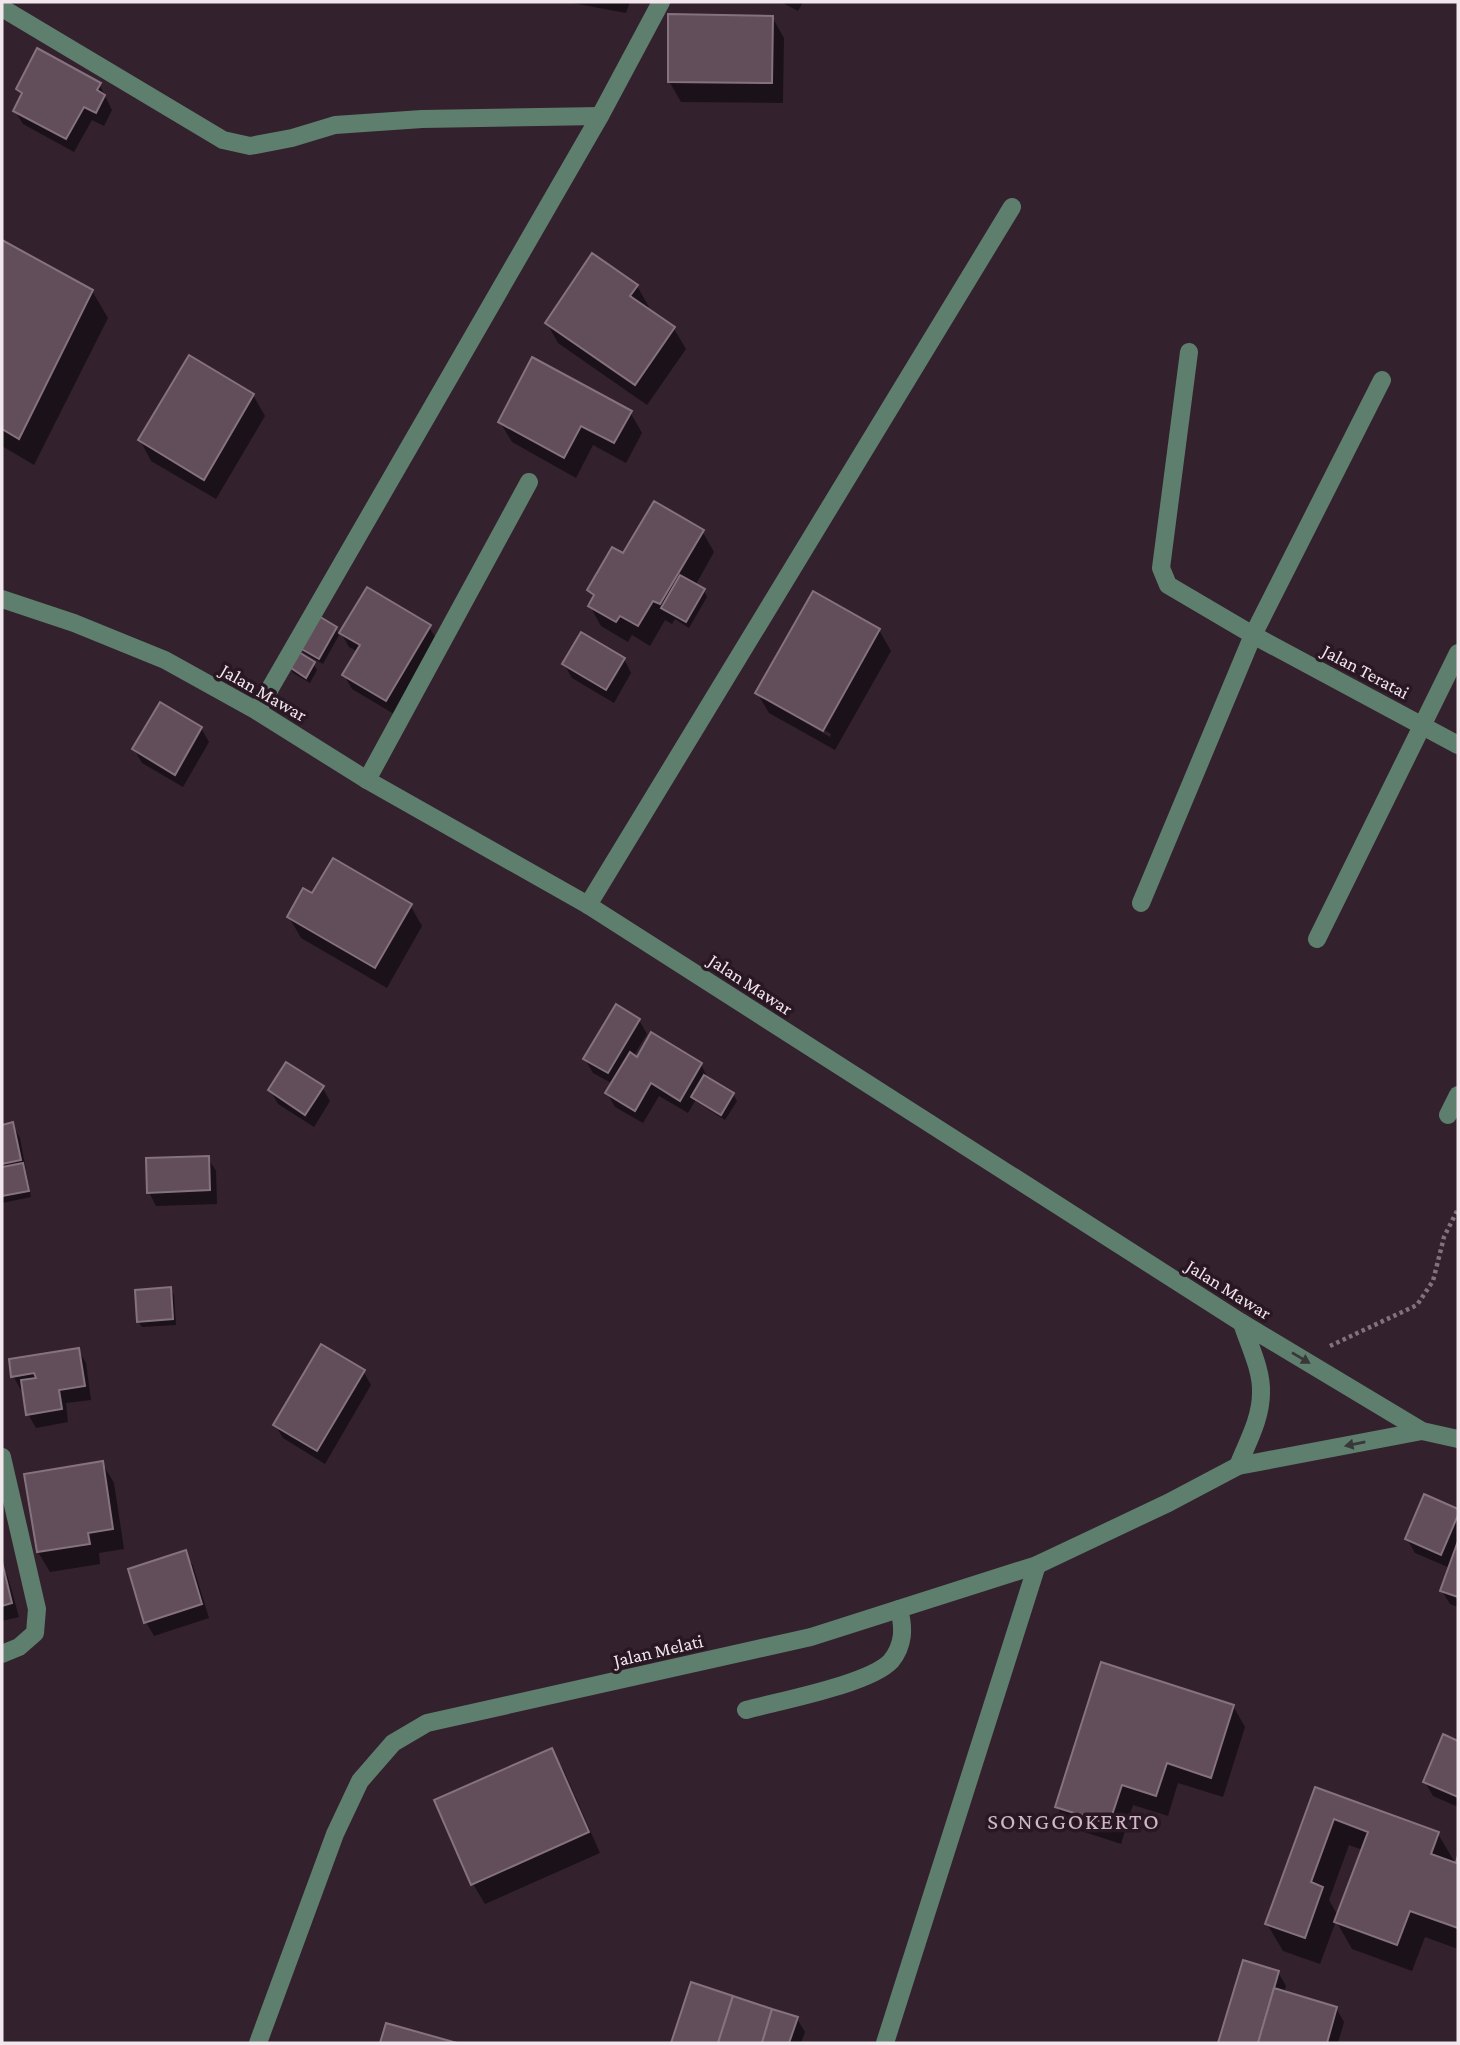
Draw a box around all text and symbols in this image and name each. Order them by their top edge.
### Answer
street label: Jalan Teratai [1317,639,1413,703]
street label: Jalan Mawar [215,658,311,726]
street label: Jalan Mawar [703,948,797,1019]
street label: Jalan Mawar [1181,1254,1275,1324]
one-way arrow [1291,1352,1310,1365]
one-way arrow [1344,1438,1366,1449]
street label: Jalan Melati [609,1630,705,1671]
district label: SONGGOKERTO [987,1808,1161,1834]

